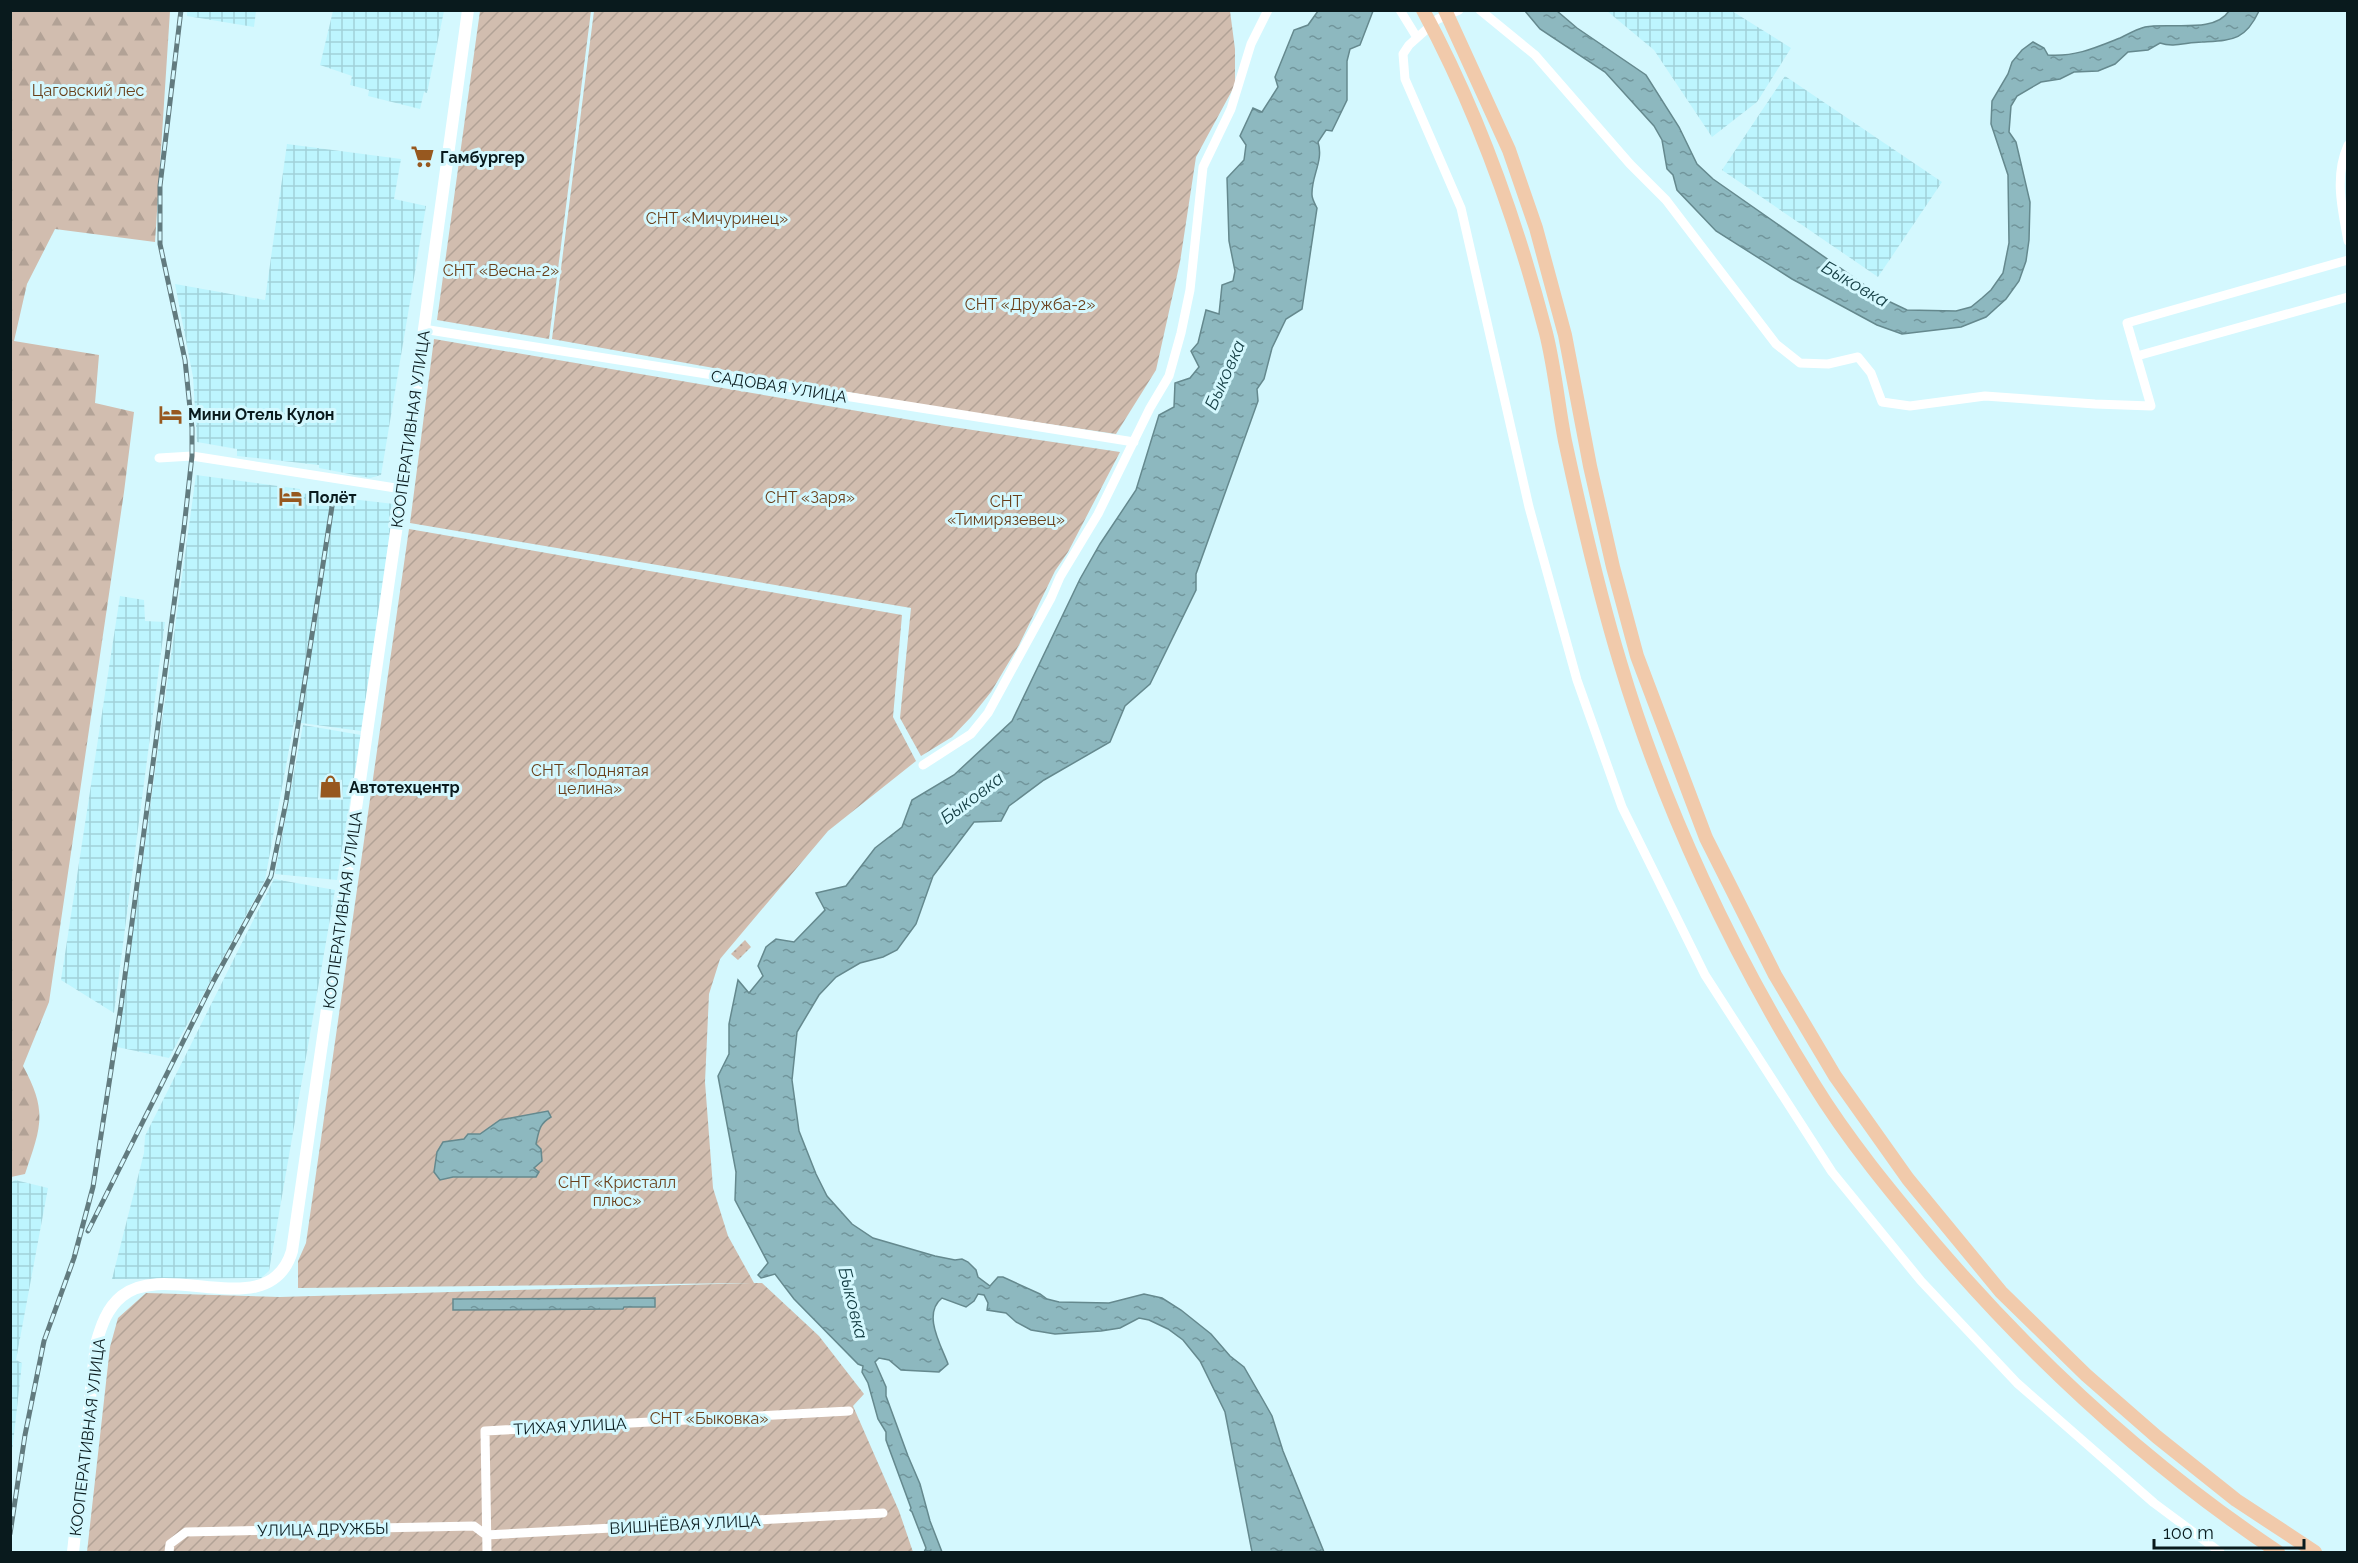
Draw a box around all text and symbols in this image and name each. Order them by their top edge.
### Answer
park label: Цаговский лес [32,81,144,100]
supermarket icon: Гамбургер [409,144,435,170]
place label: Гамбургер [440,148,525,167]
park label: СНТ «Мичуринец» [646,209,788,228]
water label: Быковка [1818,256,1892,311]
park label: СНТ «Весна-2» [443,261,559,280]
park label: СНТ «Дружба-2» [965,295,1095,314]
street label: КООПЕРАТИВНАЯ УЛИЦА [387,329,434,529]
water label: Быковка [1200,337,1249,413]
street label: САДОВАЯ УЛИЦА [710,366,848,407]
hotel icon: Мини Отель Кулон [157,401,183,427]
place label: Мини Отель Кулон [188,405,334,424]
hotel icon: Полёт [277,484,303,510]
place label: Полёт [308,488,356,507]
park label: СНТ «Заря» [765,488,855,507]
park label: СНТ «Тимирязевец» [947,492,1065,529]
park label: СНТ «Поднятая целина» [531,761,649,798]
water label: Быковка [936,767,1007,828]
shop icon: Автотехцентр [318,774,344,800]
place label: Автотехцентр [349,778,460,797]
street label: КООПЕРАТИВНАЯ УЛИЦА [319,810,366,1010]
park label: СНТ «Кристалл плюс» [558,1173,676,1210]
water label: Быковка [834,1265,873,1341]
street label: КООПЕРАТИВНАЯ УЛИЦА [66,1337,109,1537]
park label: СНТ «Быковка» [650,1409,768,1428]
street label: ТИХАЯ УЛИЦА [513,1414,627,1439]
street label: ВИШНЁВАЯ УЛИЦА [609,1510,761,1538]
scale bar [2154,1512,2304,1550]
street label: УЛИЦА ДРУЖБЫ [257,1519,389,1540]
text: 100 m [2163,1522,2214,1543]

